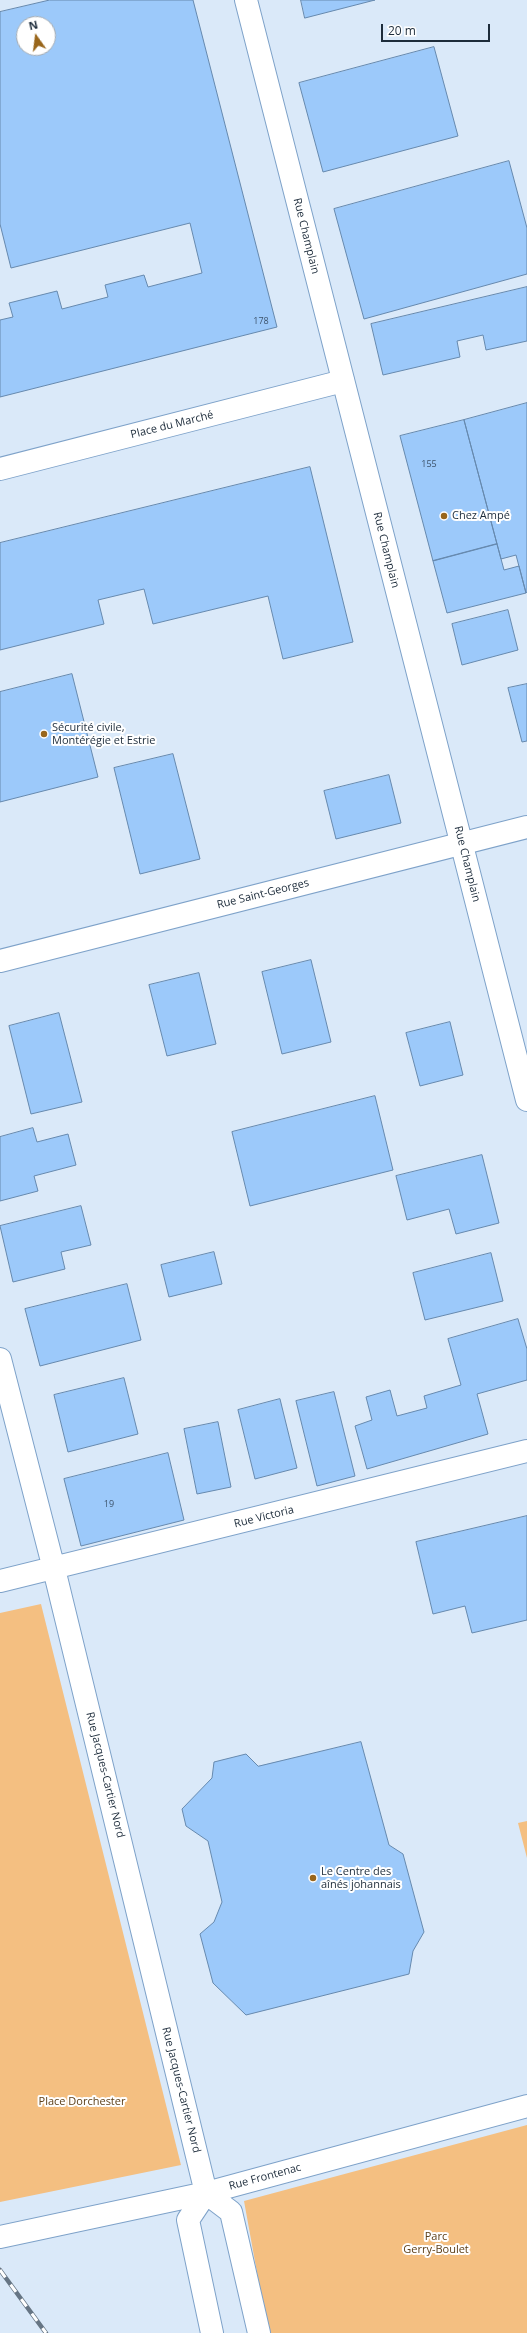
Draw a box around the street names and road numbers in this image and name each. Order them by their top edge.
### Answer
street label: Rue Champlain [290,197,322,275]
street label: Place du Marché [129,408,215,442]
street label: Rue Champlain [370,511,402,589]
street label: Rue Champlain [451,825,483,903]
street label: Rue Saint-Georges [216,876,310,912]
street label: Rue Victoria [233,1503,295,1531]
street label: Rue Jacques-Cartier Nord [83,1711,127,1839]
street label: Rue Jacques-Cartier Nord [159,2026,203,2154]
street label: Rue Frontenac [227,2161,303,2193]

